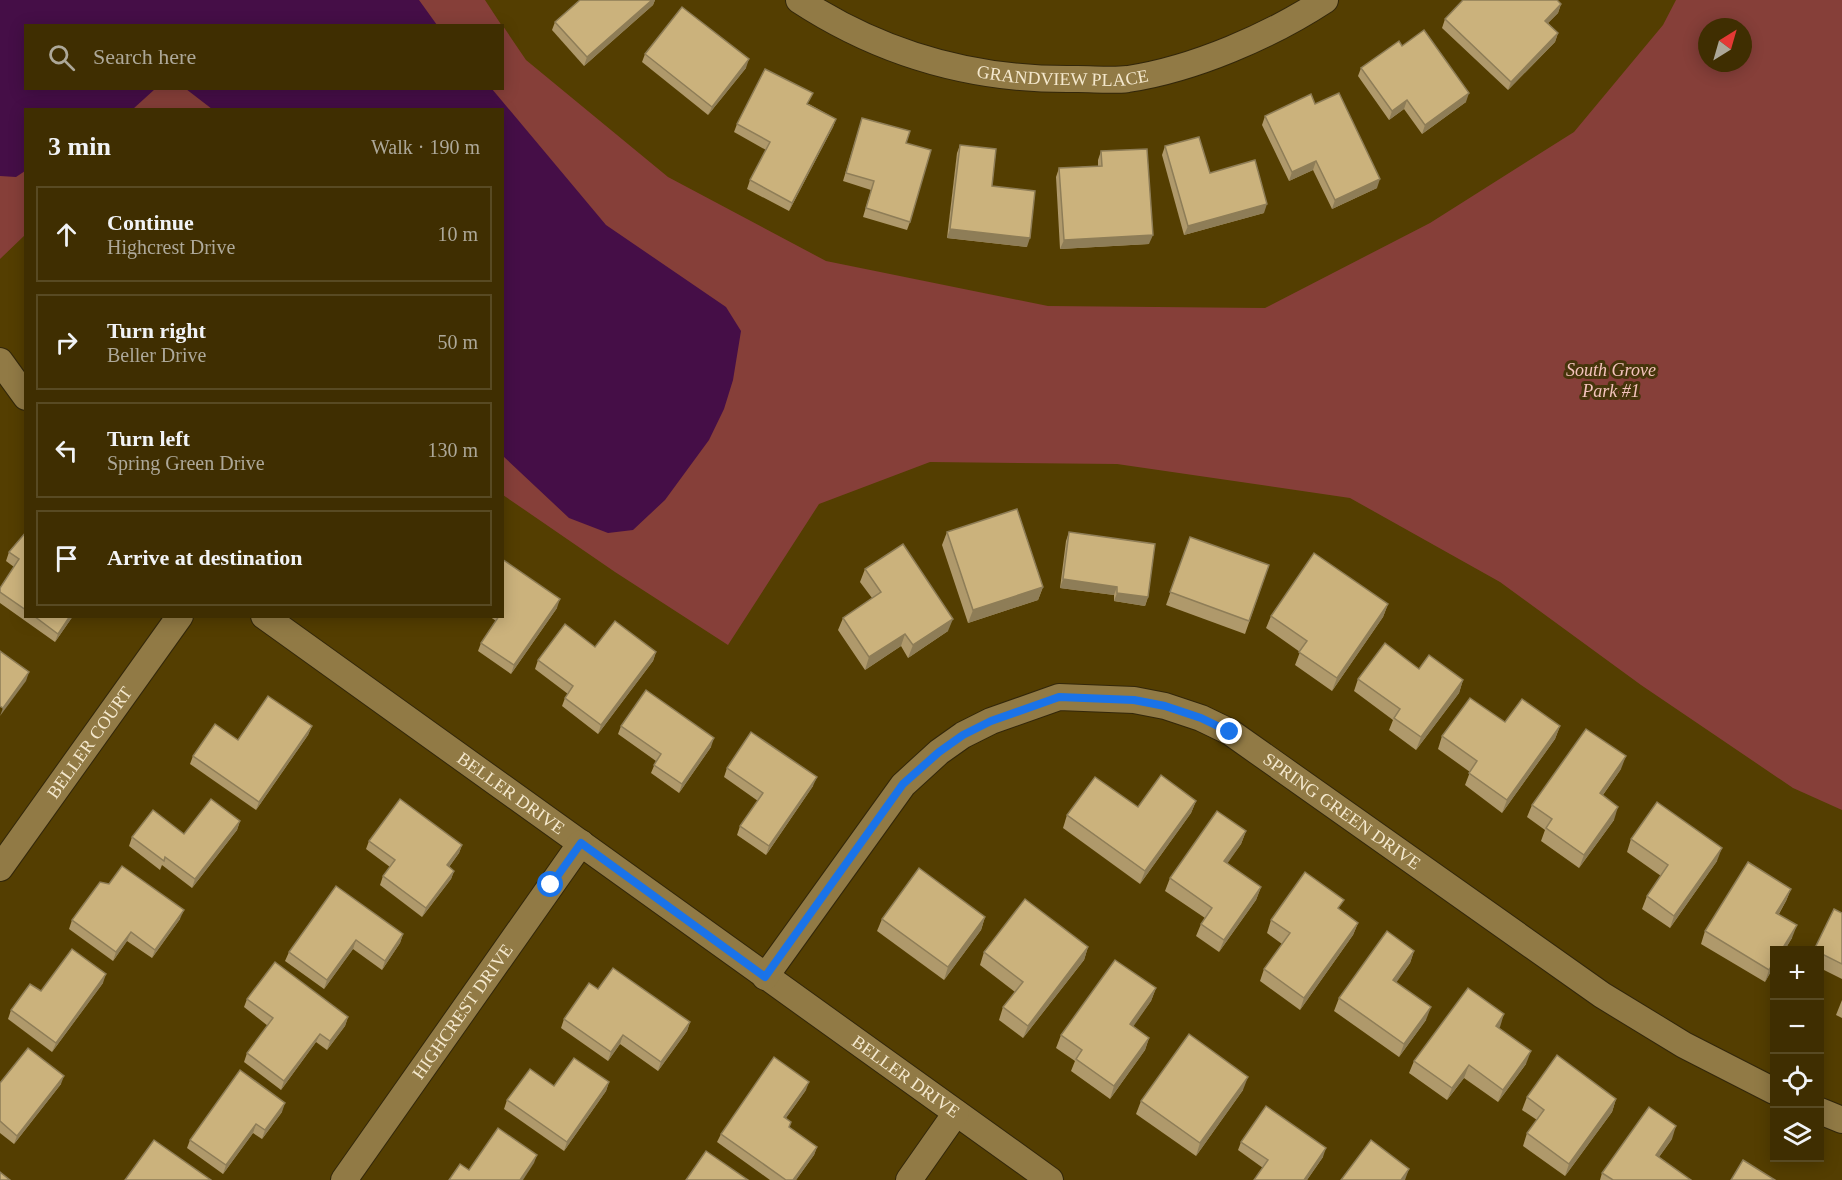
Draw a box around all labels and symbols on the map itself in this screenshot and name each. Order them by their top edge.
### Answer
north arrow [1698,18,1752,72]
street label: GRANDVIEW PLACE [975,61,1150,90]
park label: South Grove Park #1 [1566,360,1656,401]
street label: BELLER COURT [43,683,136,802]
route end [1216,718,1242,744]
street label: BELLER DRIVE [453,748,569,839]
street label: SPRING GREEN DRIVE [1259,749,1425,874]
route start [537,871,563,897]
street label: HIGHCREST DRIVE [408,940,517,1083]
street label: BELLER DRIVE [848,1031,963,1122]

